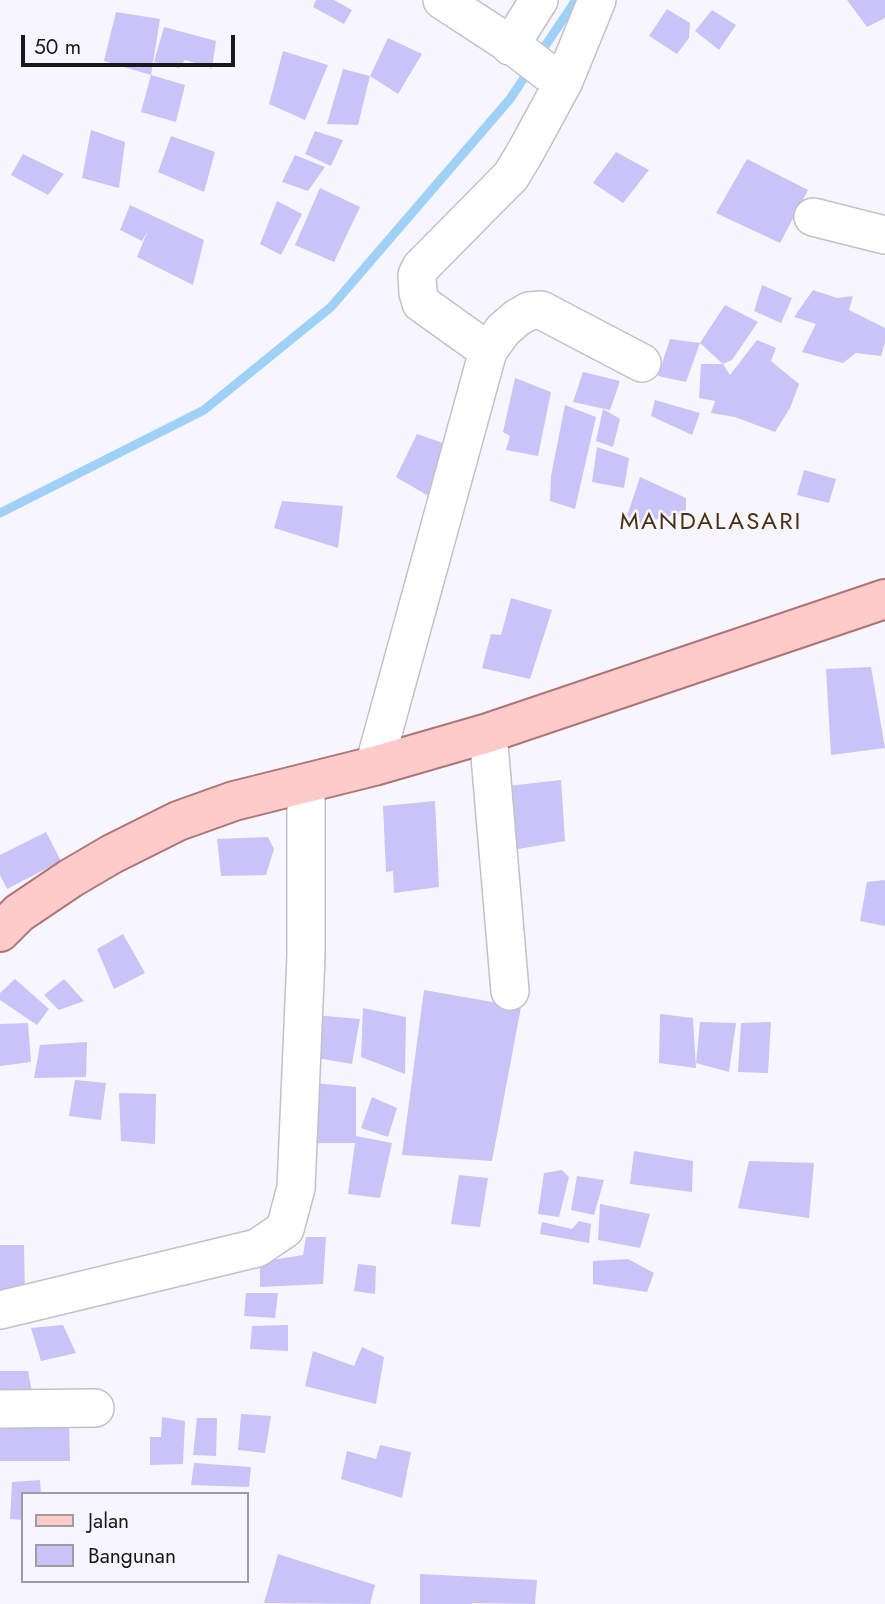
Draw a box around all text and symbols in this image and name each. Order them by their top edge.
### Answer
scale bar [24,21,238,65]
text: 50 m [34,32,81,62]
district label: MANDALASARI [621,509,801,537]
legend [21,1492,248,1583]
text: Jalan [88,1506,129,1536]
text: Bangunan [88,1541,176,1571]

